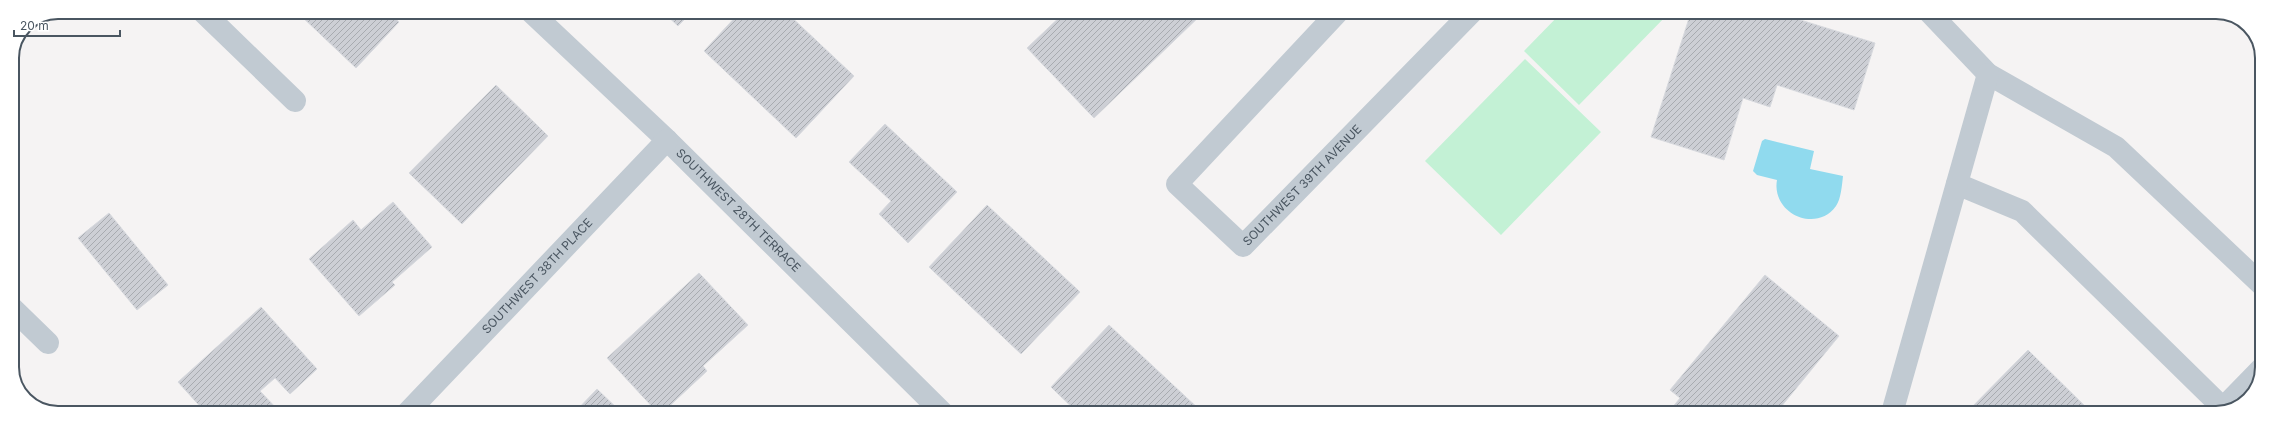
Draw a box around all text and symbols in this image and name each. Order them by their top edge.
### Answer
scale bar [14,12,120,38]
text: 20 m [20,18,49,33]
street label: SOUTHWEST 39TH AVENUE [1239,121,1365,249]
street label: SOUTHWEST 28TH TERRACE [673,145,804,275]
street label: SOUTHWEST 38TH PLACE [479,215,595,337]

